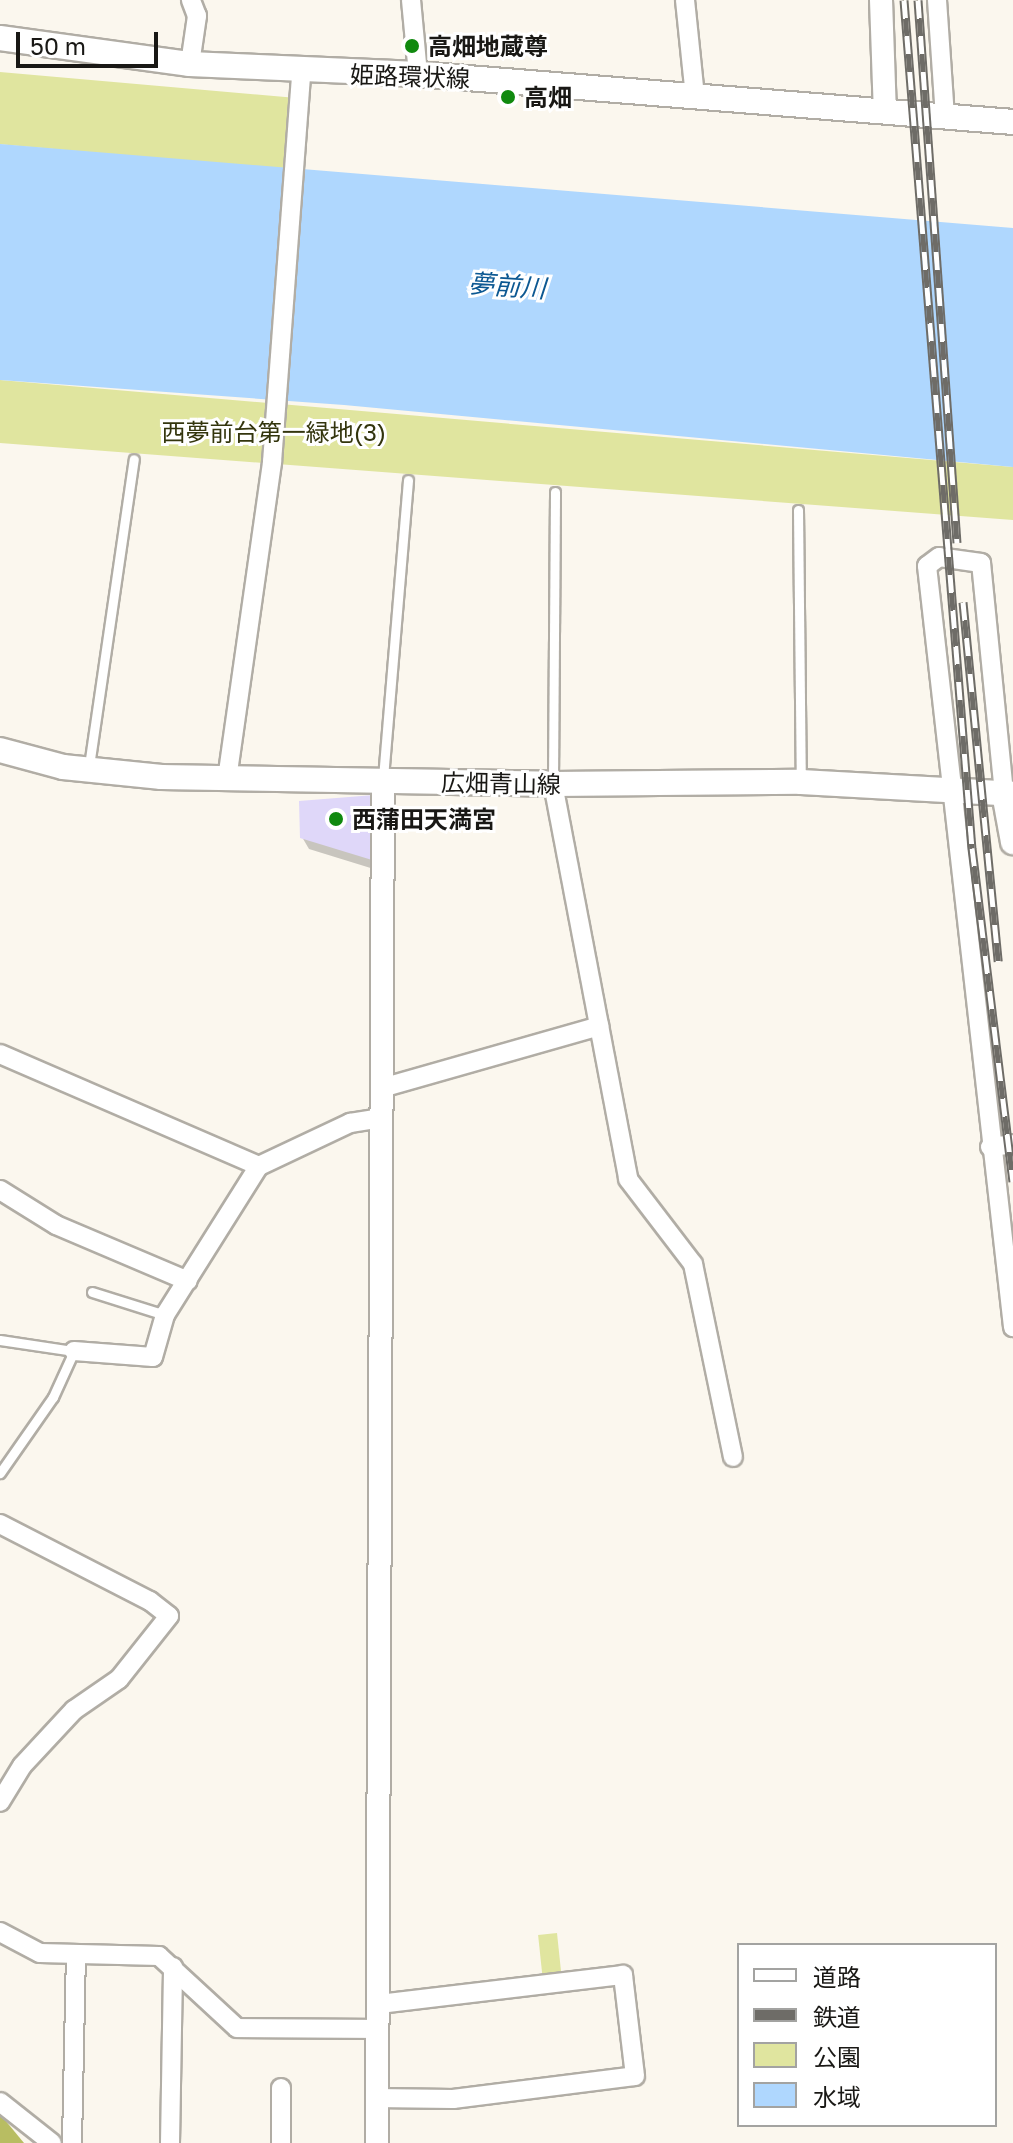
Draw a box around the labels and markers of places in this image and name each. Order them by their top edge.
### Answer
place label: 高畑地蔵尊 [428,32,548,60]
marker: 高畑地蔵尊 [403,37,421,55]
place label: 高畑 [524,83,572,111]
marker: 高畑 [499,88,517,106]
place label: 西蒲田天満宮 [352,805,496,833]
marker: 西蒲田天満宮 [327,810,345,828]

